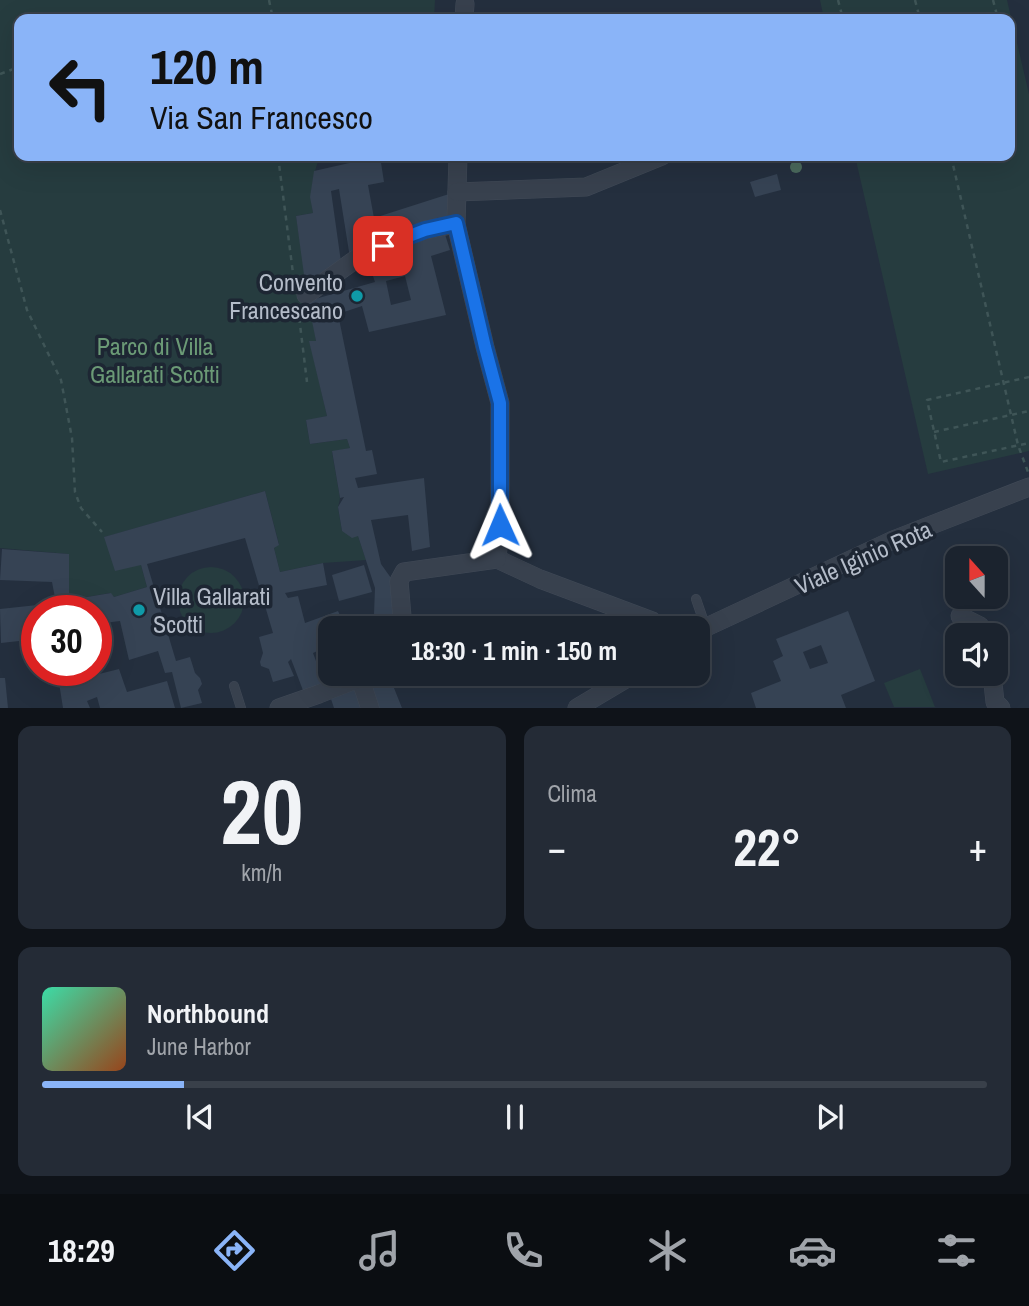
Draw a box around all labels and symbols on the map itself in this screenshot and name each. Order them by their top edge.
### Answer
pin [353,216,413,276]
place label: Convento Francescano [229,266,343,326]
marker: Convento Francescano [349,288,365,304]
park label: Parco di Villa Gallarati Scotti [90,330,220,390]
position arrow [463,488,537,562]
street label: Viale Iginio Rota [790,513,936,601]
north arrow [945,546,1008,609]
place label: Villa Gallarati Scotti [153,580,271,640]
speed limit sign: 30 [21,595,112,686]
marker: Villa Gallarati Scotti [131,602,147,618]

